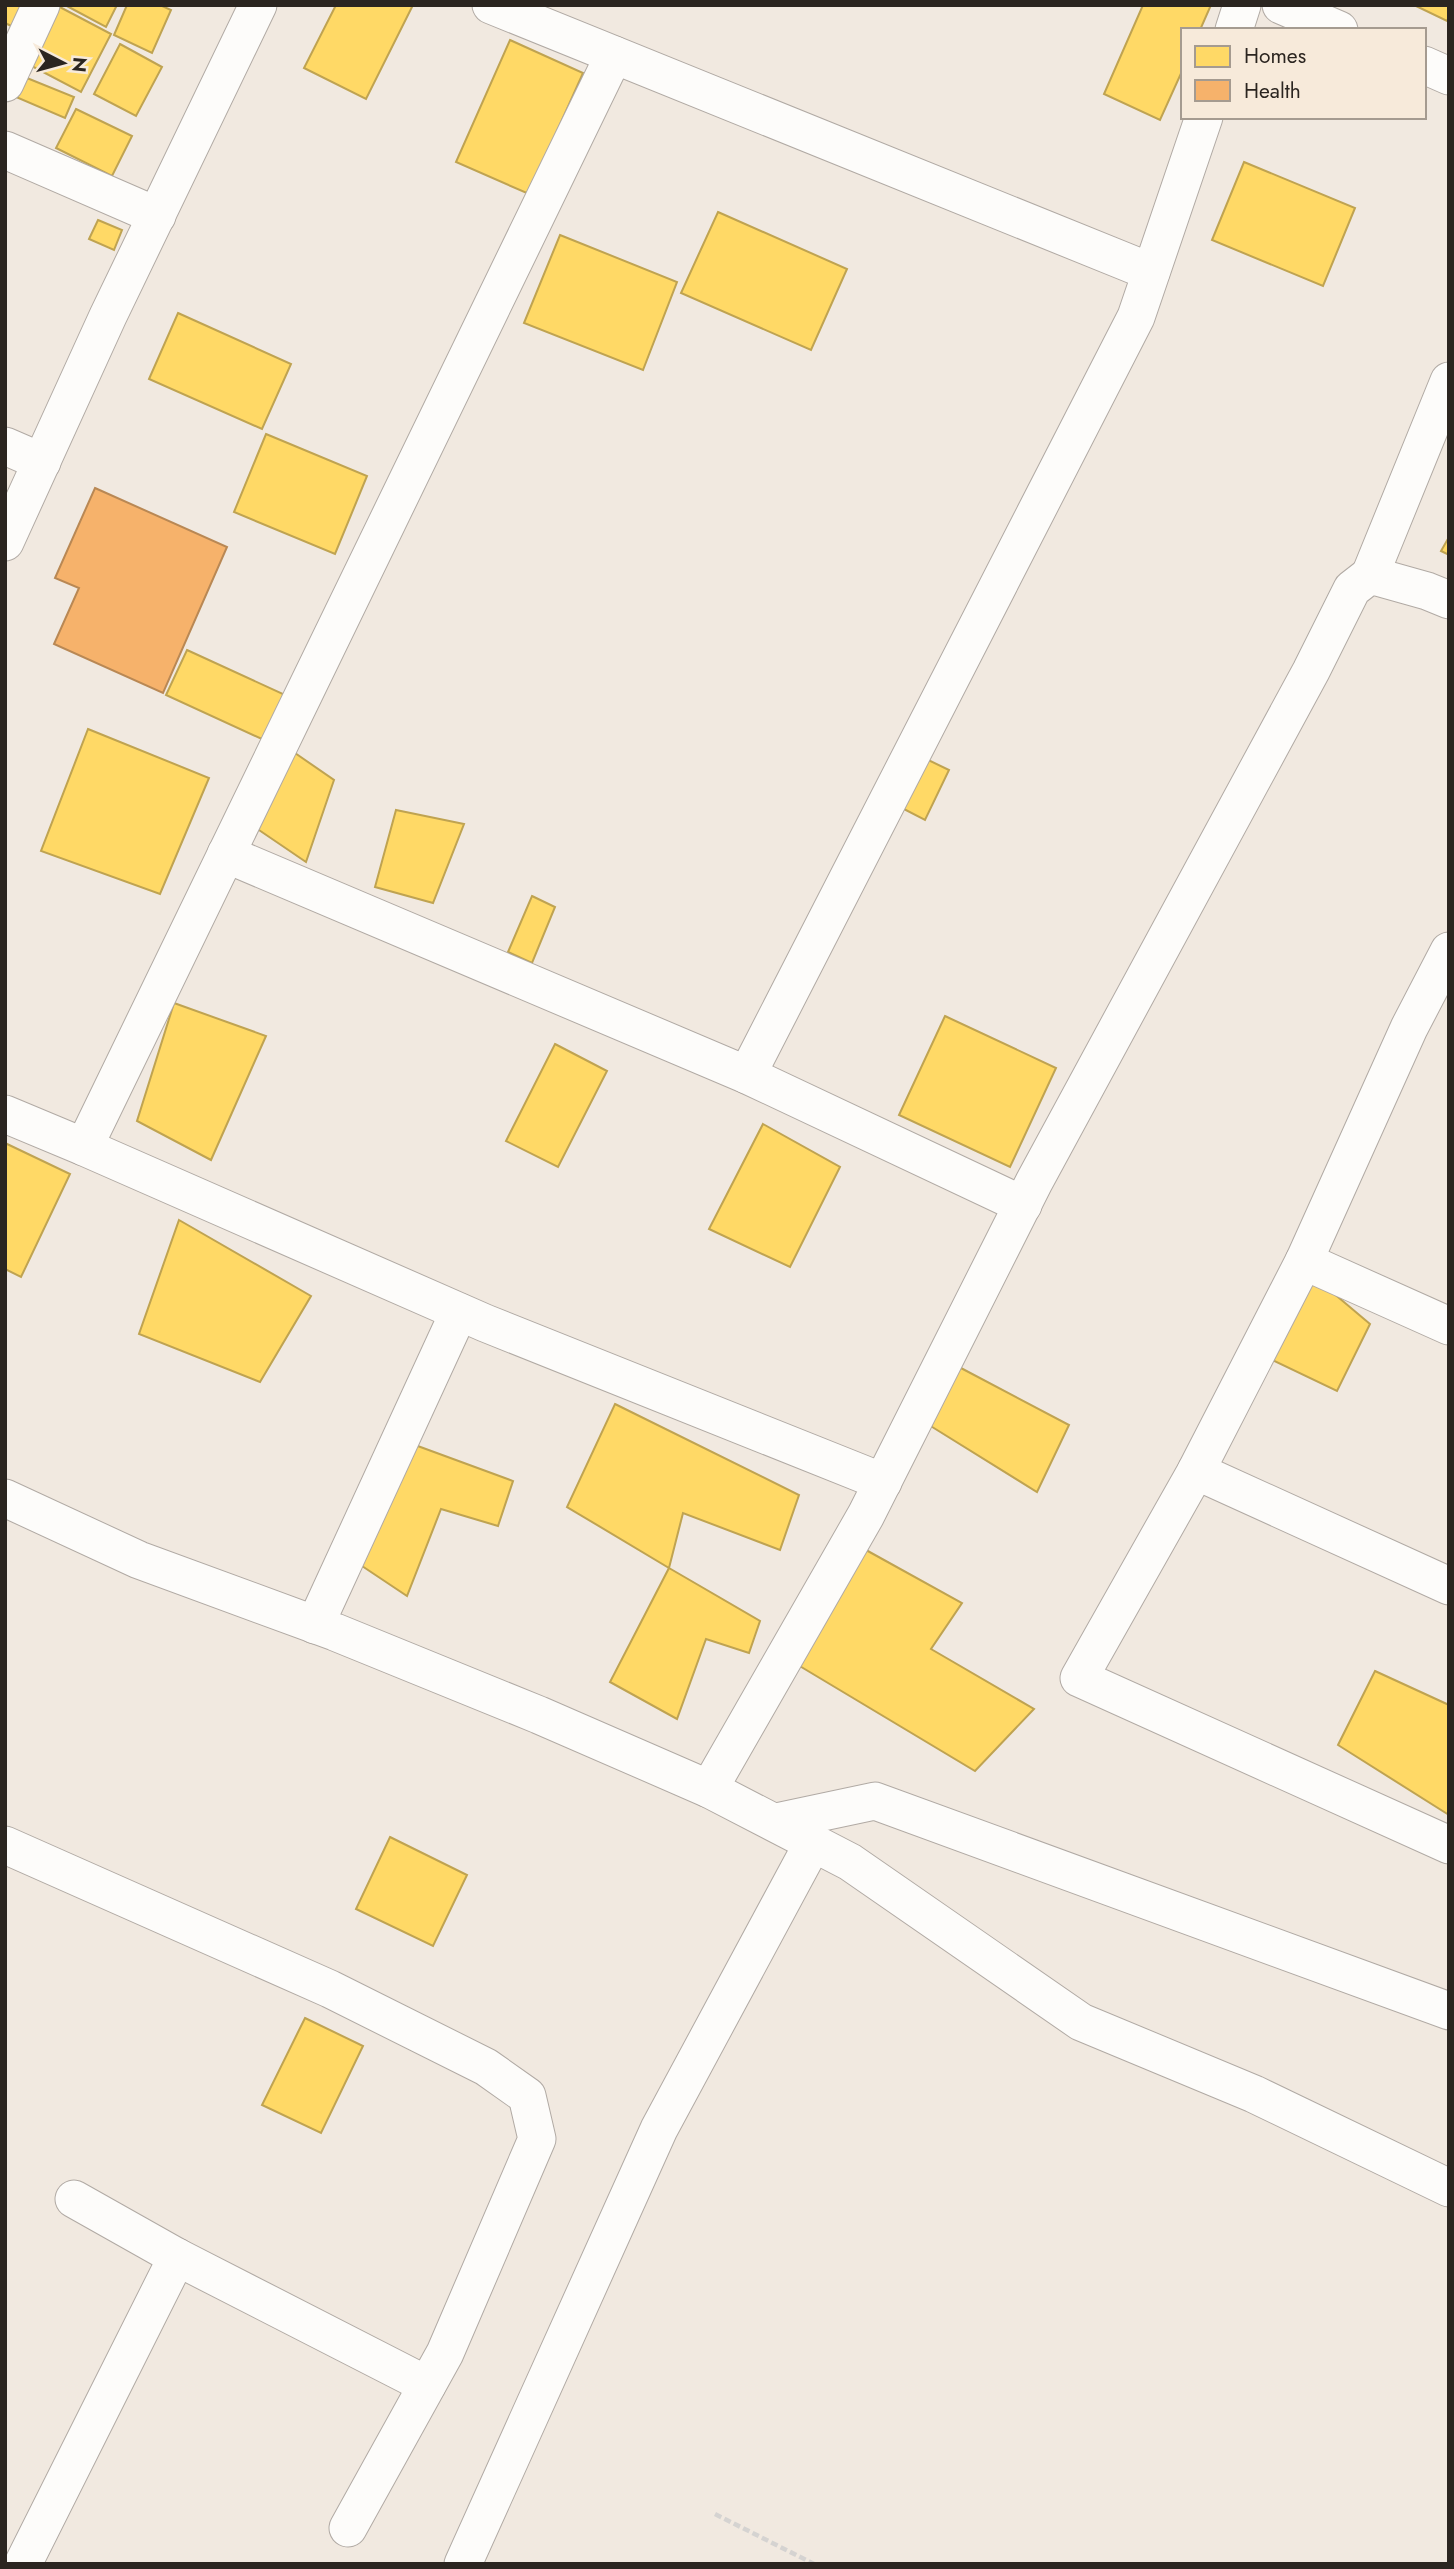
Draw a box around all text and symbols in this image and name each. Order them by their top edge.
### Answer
north arrow [28,28,98,98]
legend [1181,28,1426,119]
text: Homes [1244,41,1306,71]
text: N [65,56,94,74]
text: Health [1244,76,1301,106]

